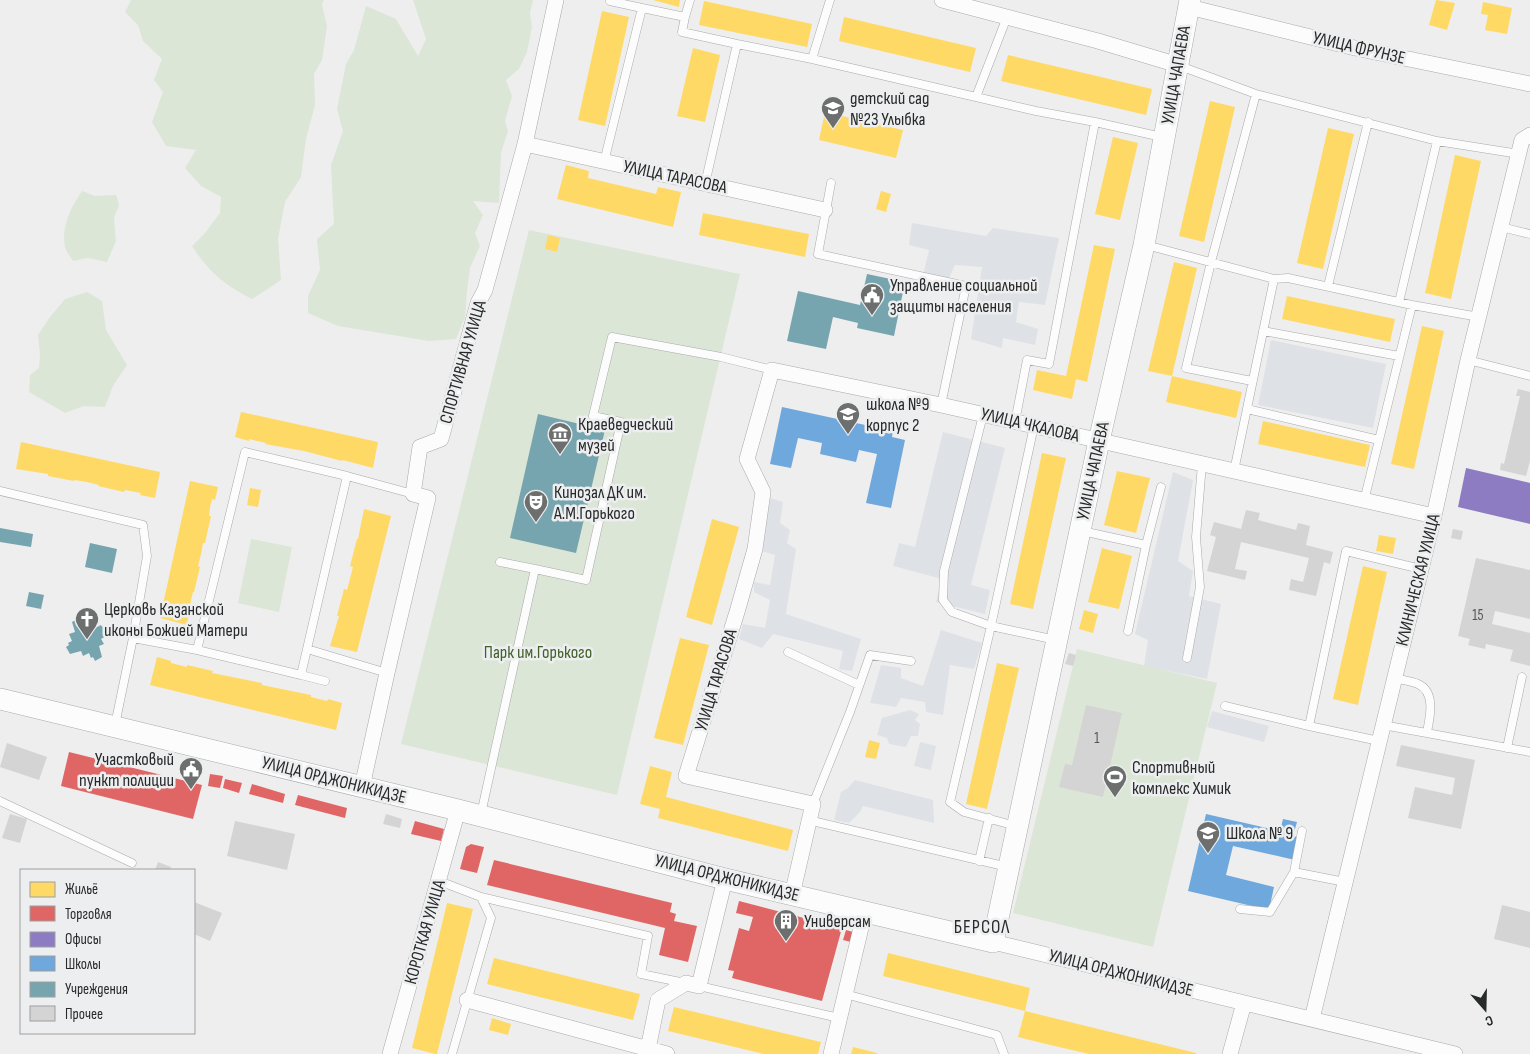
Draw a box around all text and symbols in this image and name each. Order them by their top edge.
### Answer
street label: УЛИЦА ЧАПАЕВА [1157,24,1195,126]
street label: УЛИЦА ФРУНЗЕ [1311,27,1407,69]
place label: детский сад №23 Улыбка [850,88,930,130]
school or university icon: детский сад №23 Улыбка [820,95,846,129]
street label: УЛИЦА ТАРАСОВА [621,156,729,198]
place label: Управление социальной защиты населения [890,275,1038,317]
public building icon: Управление социальной защиты населения [859,282,885,316]
street label: СПОРТИВНАЯ УЛИЦА [435,298,491,426]
place label: школа №9 корпус 2 [866,394,929,436]
school or university icon: школа №9 корпус 2 [835,401,861,435]
street label: УЛИЦА ЧКАЛОВА [979,403,1082,447]
place label: Краеведческий музей [578,414,673,456]
street label: УЛИЦА ЧАПАЕВА [1072,420,1114,522]
museum icon: Краеведческий музей [547,421,573,455]
place label: Кинозал ДК им. А.М.Горького [553,482,646,524]
theatre icon: Кинозал ДК им. А.М.Горького [523,489,549,523]
street label: КЛИНИЧЕСКАЯ УЛИЦА [1391,511,1445,648]
place label: Церковь Казанской иконы Божией Матери [104,599,248,641]
church icon: Церковь Казанской иконы Божией Матери [74,606,100,640]
house number: 15 [1472,606,1484,625]
street label: УЛИЦА ТАРАСОВА [691,626,742,734]
park label: Парк им.Горького [484,642,592,663]
house number: 1 [1094,729,1100,748]
place label: Участковый пункт полиции [79,749,174,791]
street label: УЛИЦА ОРДЖОНИКИДЗЕ [260,752,408,808]
public building icon: Участковый пункт полиции [178,756,204,790]
place label: Спортивный комплекс Химик [1132,757,1231,799]
sports icon: Спортивный комплекс Химик [1102,764,1128,798]
school or university icon: Школа № 9 [1195,820,1221,854]
place label: Школа № 9 [1226,823,1293,844]
street label: УЛИЦА ОРДЖОНИКИДЗЕ [653,850,801,906]
legend [20,869,195,1034]
street label: КОРОТКАЯ УЛИЦА [400,877,450,987]
text: Жильё [65,880,98,899]
text: Торговля [65,905,112,924]
building icon: Универсам [773,908,799,942]
place label: Универсам [804,911,871,932]
district label: БЕРСОЛ [954,916,1010,939]
text: Офисы [65,930,101,949]
street label: УЛИЦА ОРДЖОНИКИДЗЕ [1047,945,1195,1001]
text: Школы [65,955,101,974]
text: Учреждения [65,980,128,999]
north arrow [1460,984,1510,1034]
text: Прочее [65,1005,103,1024]
text: С [1483,1012,1496,1030]

